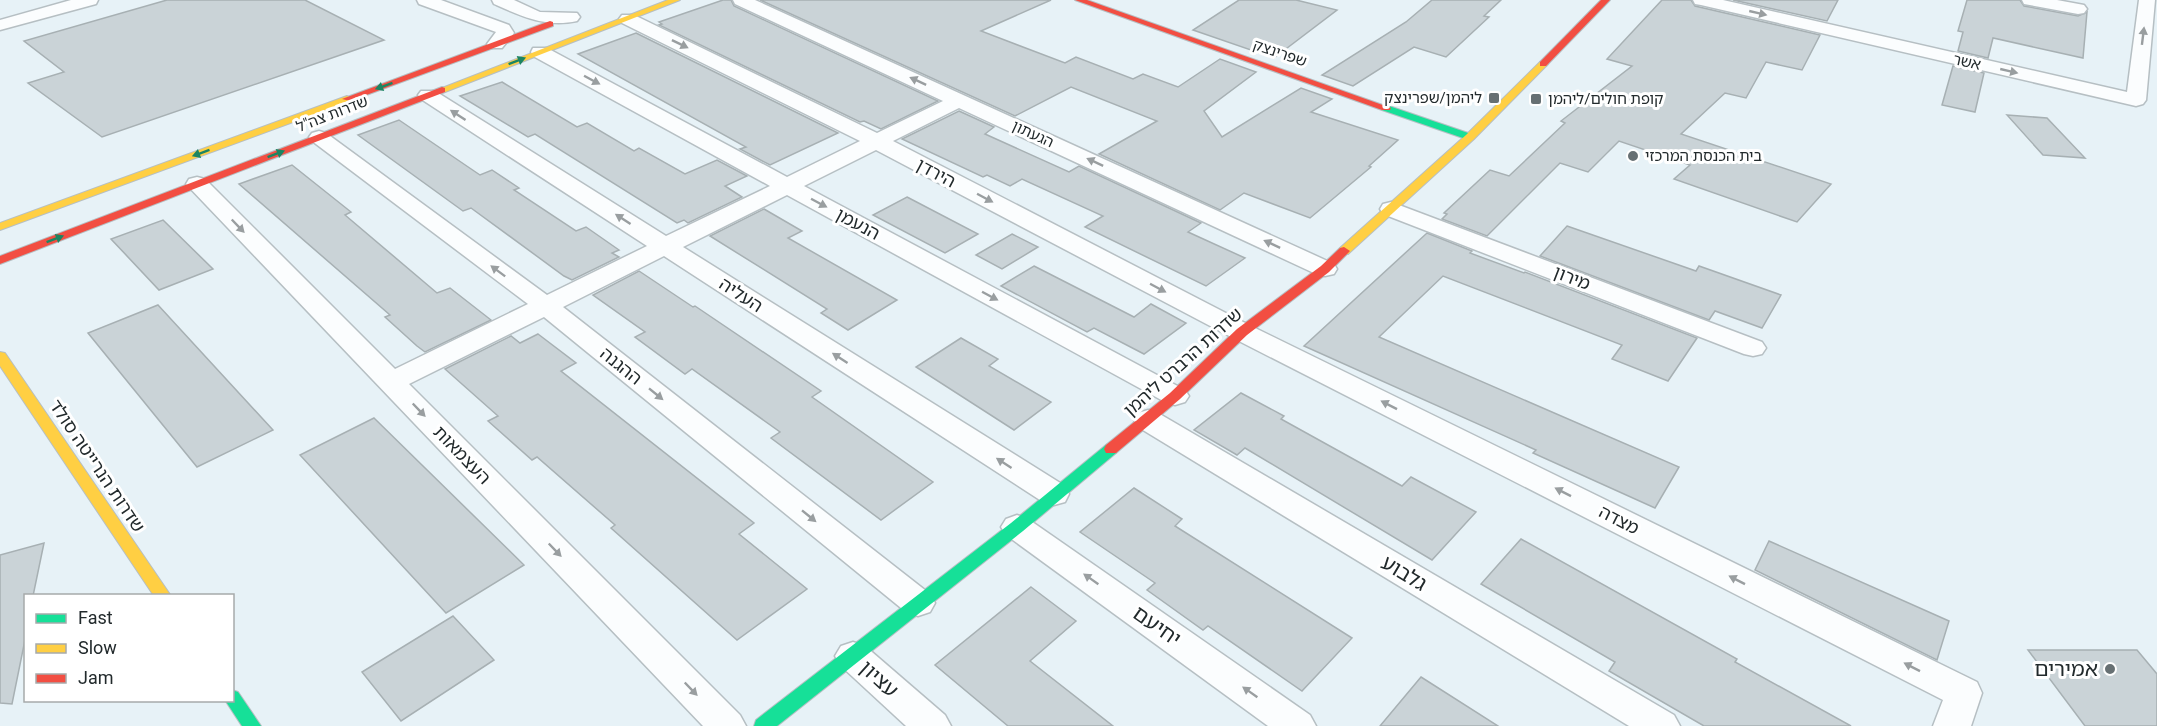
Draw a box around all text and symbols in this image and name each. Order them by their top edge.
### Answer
one-way arrow [1749,9,1767,19]
one-way arrow [2138,26,2148,45]
street label: שפרינצק [1251,35,1309,71]
one-way arrow [671,39,689,49]
street label: אשר [1951,50,1983,74]
one-way arrow [508,56,526,66]
one-way arrow [2000,67,2018,77]
one-way arrow [583,75,600,85]
one-way arrow [909,76,926,85]
one-way arrow [375,81,393,91]
place label: ליהמן/שפרינצק [1384,89,1482,107]
place label: קופת חולים/ליהמן [1548,90,1664,108]
marker: ליהמן/שפרינצק [1487,91,1501,105]
street label: שדרות צה"ל [294,92,370,136]
marker: קופת חולים/ליהמן [1529,92,1543,106]
one-way arrow [450,109,466,120]
street label: הגעתון [1009,117,1057,151]
place label: בית הכנסת המרכזי [1645,147,1763,165]
one-way arrow [192,149,210,158]
one-way arrow [267,149,285,158]
marker: בית הכנסת המרכזי [1626,149,1640,163]
street label: הירדן [913,154,959,192]
one-way arrow [1086,157,1104,167]
one-way arrow [977,193,994,203]
one-way arrow [810,198,827,208]
street label: הנעמן [833,203,884,244]
one-way arrow [614,214,631,225]
one-way arrow [231,218,245,233]
one-way arrow [46,234,64,244]
one-way arrow [1263,239,1281,249]
street label: מירון [1551,261,1594,294]
one-way arrow [490,265,505,277]
street label: העליה [716,273,767,316]
one-way arrow [1150,284,1167,293]
one-way arrow [982,291,999,301]
street label: שדרות הרברט ליהמן [1119,303,1246,420]
street label: ההגנה [596,343,646,389]
one-way arrow [832,353,848,364]
one-way arrow [648,388,664,401]
street label: שדרות הנרייטה סולד [45,396,150,536]
one-way arrow [1380,401,1397,410]
one-way arrow [411,403,425,417]
street label: העצמאות [429,421,495,488]
one-way arrow [997,457,1013,469]
one-way arrow [1554,488,1572,498]
street label: מצדה [1596,501,1643,539]
one-way arrow [801,509,816,522]
one-way arrow [548,542,562,557]
street label: גלבוע [1377,550,1431,596]
one-way arrow [1083,573,1099,585]
one-way arrow [1729,575,1746,584]
legend [24,594,234,702]
street label: יחיעם [1128,601,1186,651]
text: Fast [78,607,113,628]
text: Slow [78,637,117,658]
street label: עציון [855,656,903,702]
place label: אמירים [2034,657,2098,681]
one-way arrow [1903,662,1920,672]
marker: אמירים [2103,662,2117,676]
text: Jam [78,667,114,688]
one-way arrow [684,681,698,695]
one-way arrow [1242,686,1258,698]

